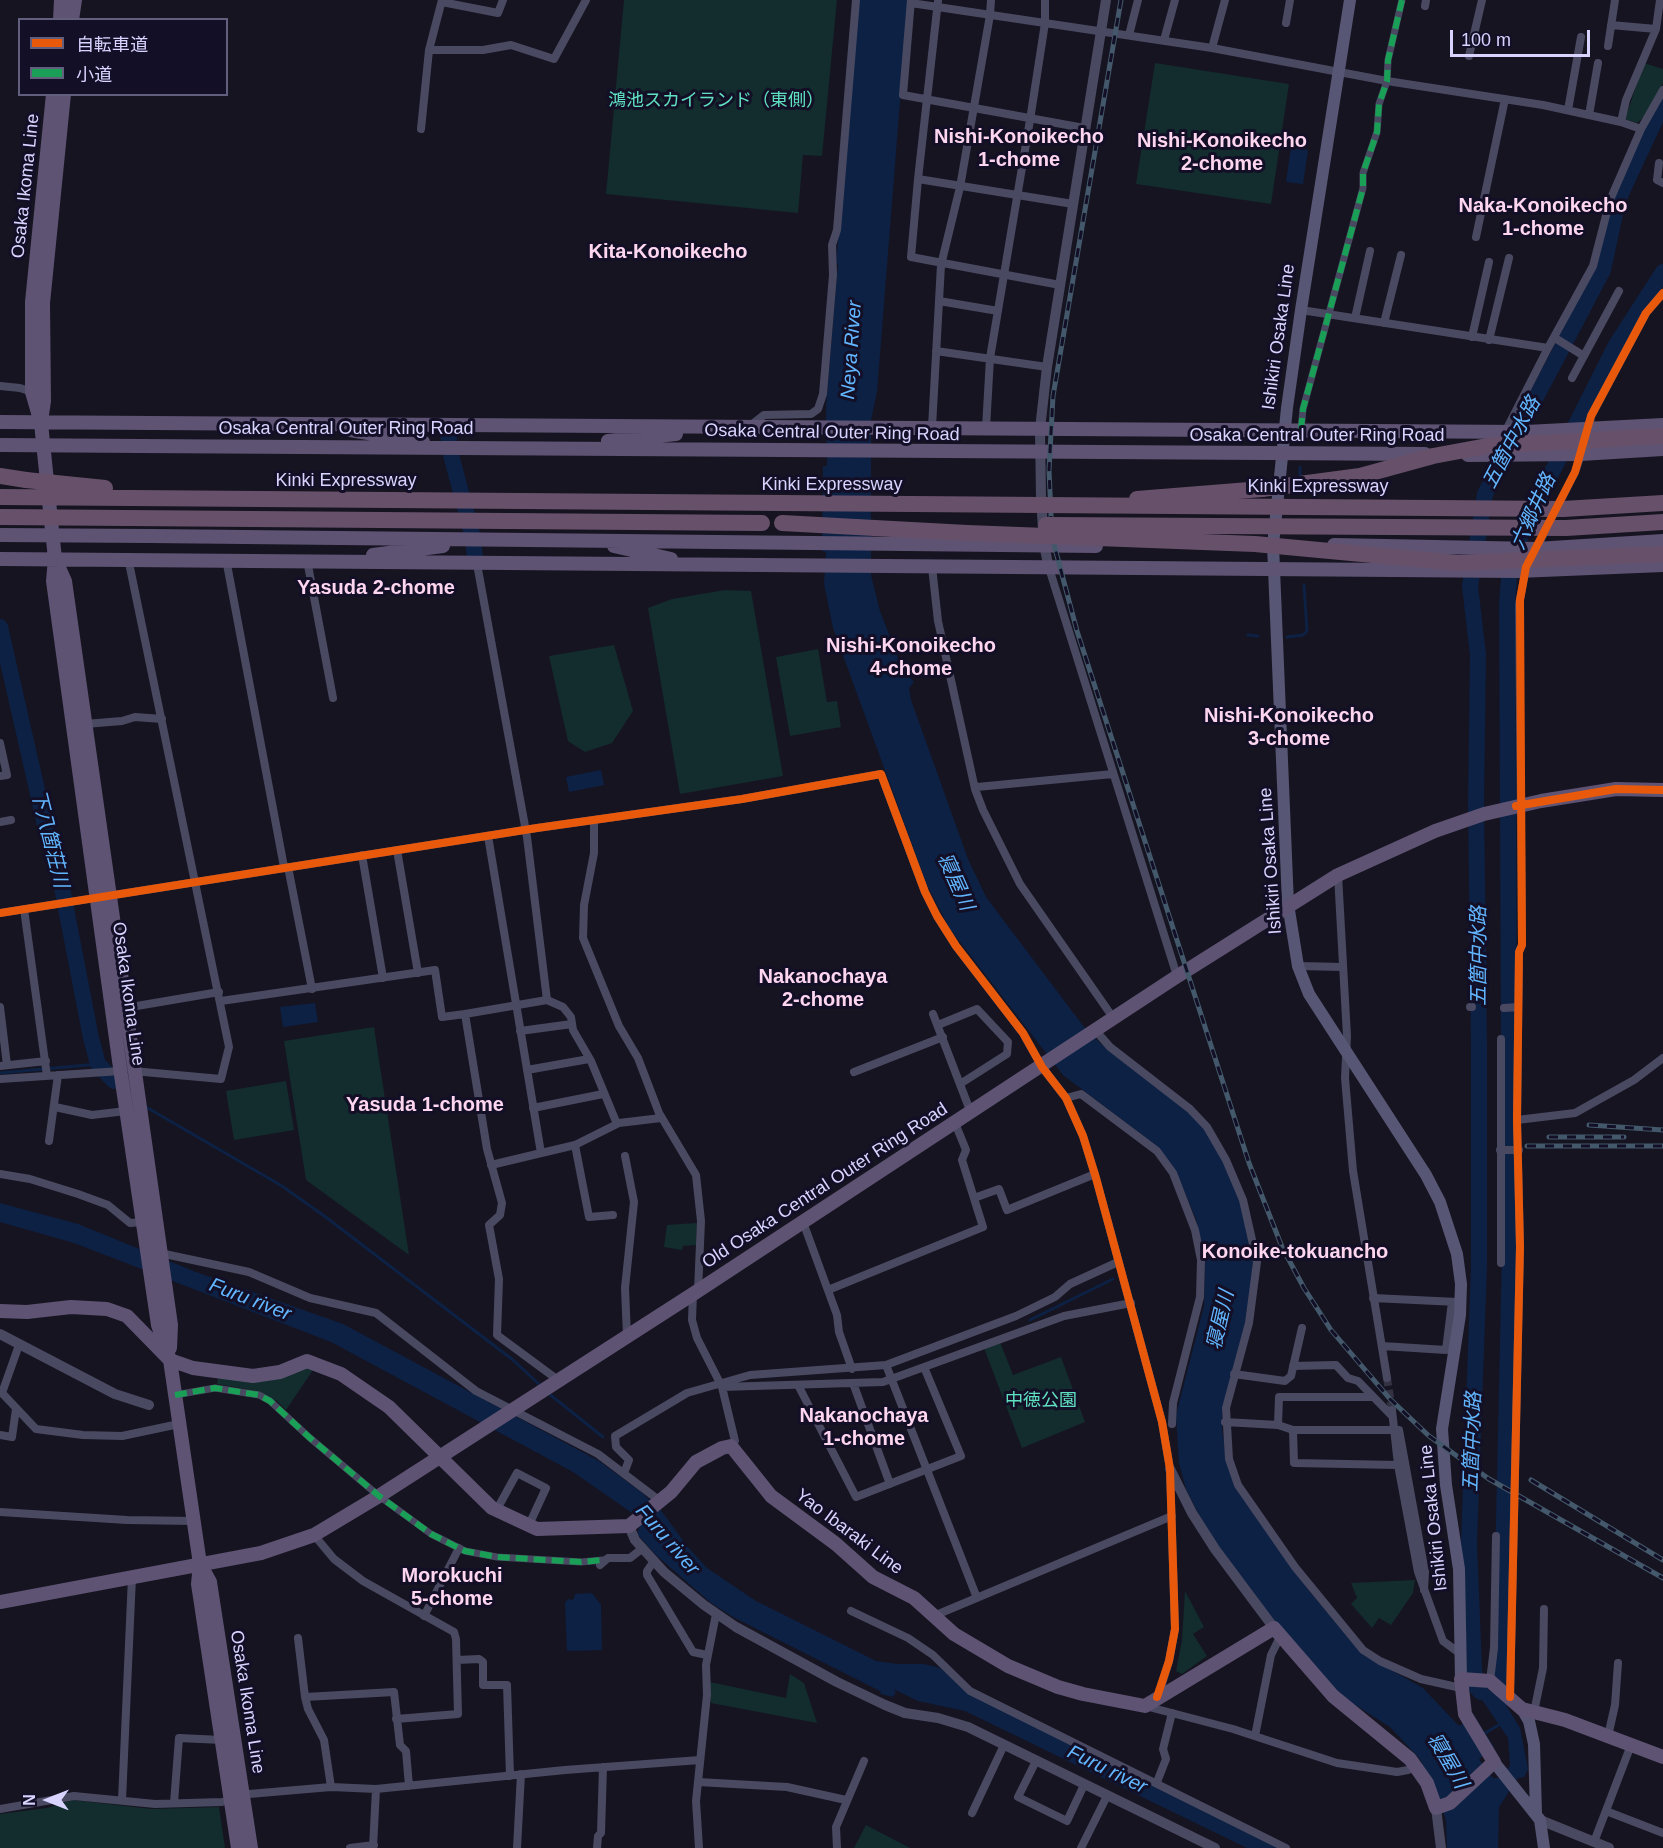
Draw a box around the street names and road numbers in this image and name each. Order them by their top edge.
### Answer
street label: Osaka Ikoma Line [8,113,44,259]
street label: Ishikiri Osaka Line [1258,263,1300,411]
street label: Osaka Central Outer Ring Road [218,418,474,440]
street label: Osaka Central Outer Ring Road [704,420,960,446]
street label: Osaka Central Outer Ring Road [1189,425,1445,447]
street label: Kinki Expressway [275,470,417,492]
street label: Kinki Expressway [761,474,903,496]
street label: Kinki Expressway [1247,476,1389,498]
street label: Ishikiri Osaka Line [1255,787,1287,935]
street label: Osaka Ikoma Line [107,921,149,1067]
street label: Old Osaka Central Outer Ring Road [698,1098,952,1274]
street label: Ishikiri Osaka Line [1416,1444,1452,1592]
street label: Yao Ibaraki Line [791,1485,907,1579]
street label: Osaka Ikoma Line [225,1629,269,1775]

